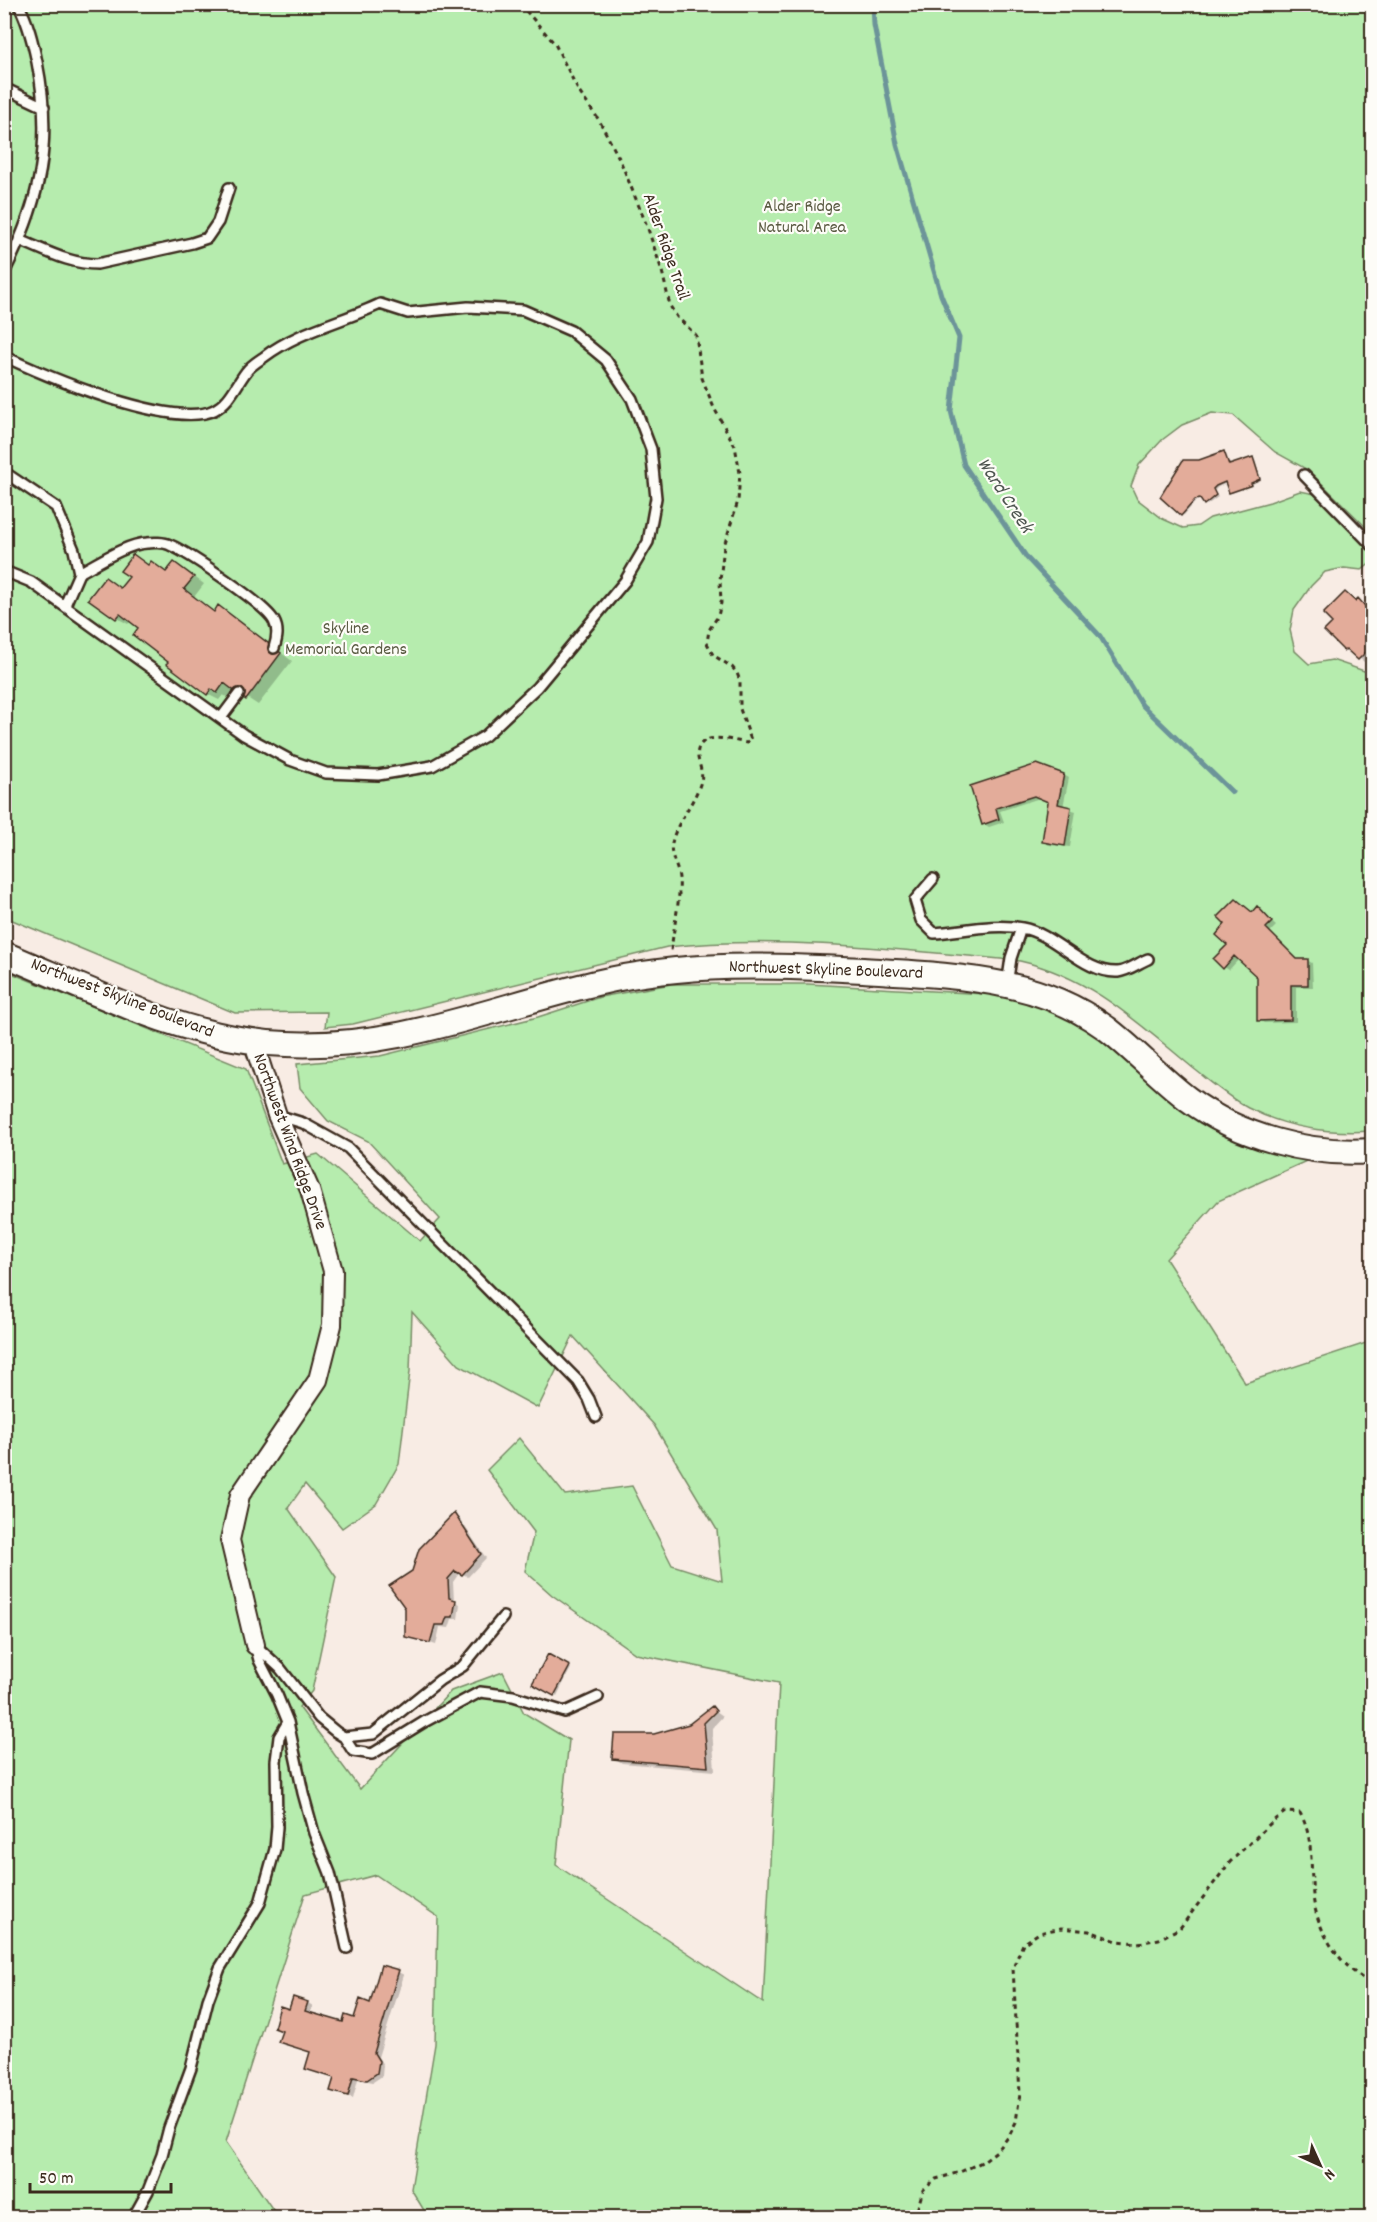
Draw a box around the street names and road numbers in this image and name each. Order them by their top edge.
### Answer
street label: Alder Ridge Trail [635,190,695,305]
street label: Northwest Skyline Boulevard [27,952,217,1046]
street label: Northwest Skyline Boulevard [728,955,924,987]
street label: Northwest Wind Ridge Drive [245,1050,333,1234]

